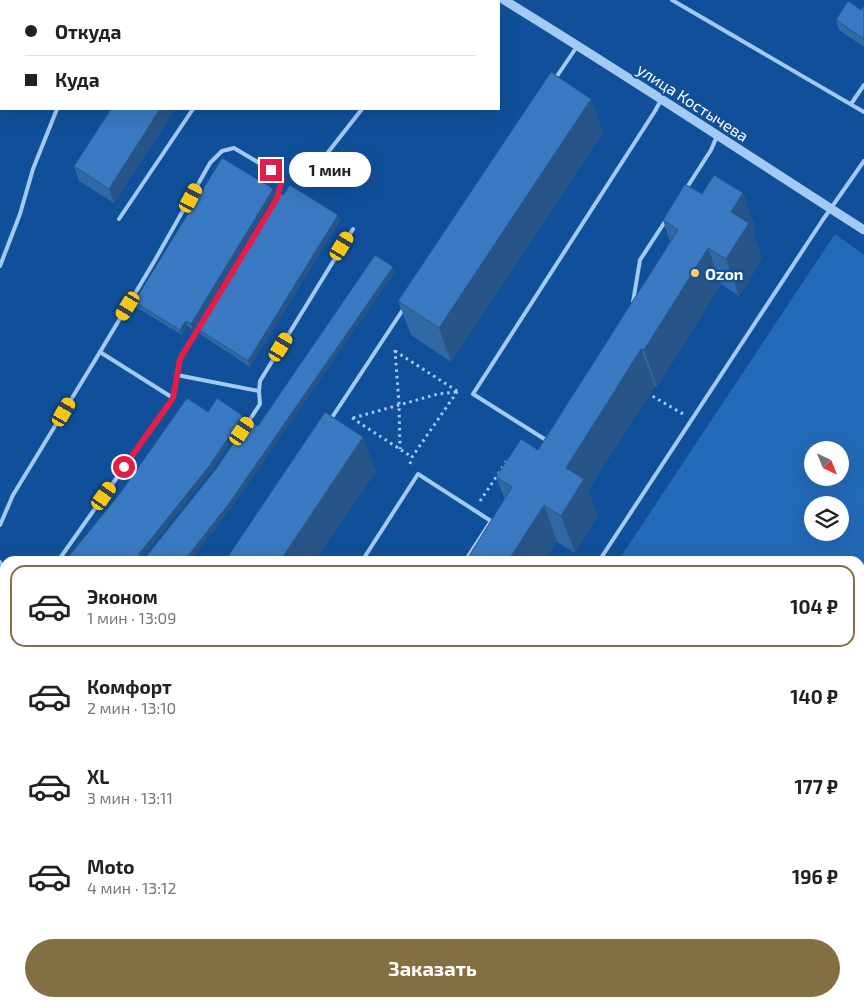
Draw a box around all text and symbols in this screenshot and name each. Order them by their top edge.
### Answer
text: Откуда [55,20,121,43]
street label: улица Костычева [633,59,752,146]
text: Куда [55,68,100,91]
callout: 1 мин [288,152,371,188]
route end [260,159,282,181]
text: 1 мин [309,160,351,179]
car [177,181,204,215]
car [327,229,356,263]
place label: Ozon [705,264,743,283]
marker: Ozon [689,267,701,279]
car [113,289,142,323]
car [266,330,295,364]
car [50,395,77,429]
car [227,414,256,448]
north arrow [804,441,849,486]
map controls [804,441,849,541]
route start [113,456,135,478]
car [89,479,118,513]
button: layers [804,496,849,541]
icon: car [27,584,72,629]
text: Эконом [87,585,158,608]
text: 104 ₽ [790,595,838,618]
text: 1 мин · 13:09 [87,608,176,627]
icon: car [27,674,72,719]
text: Комфорт [87,675,172,698]
text: 140 ₽ [790,685,838,708]
text: 2 мин · 13:10 [87,698,176,717]
icon: car [27,764,72,809]
text: XL [87,765,109,788]
text: 177 ₽ [794,775,838,798]
text: 3 мин · 13:11 [87,788,173,807]
icon: car [27,854,72,899]
text: Moto [87,855,135,878]
text: 196 ₽ [792,865,838,888]
text: 4 мин · 13:12 [87,878,176,897]
button: Заказать [25,939,840,997]

